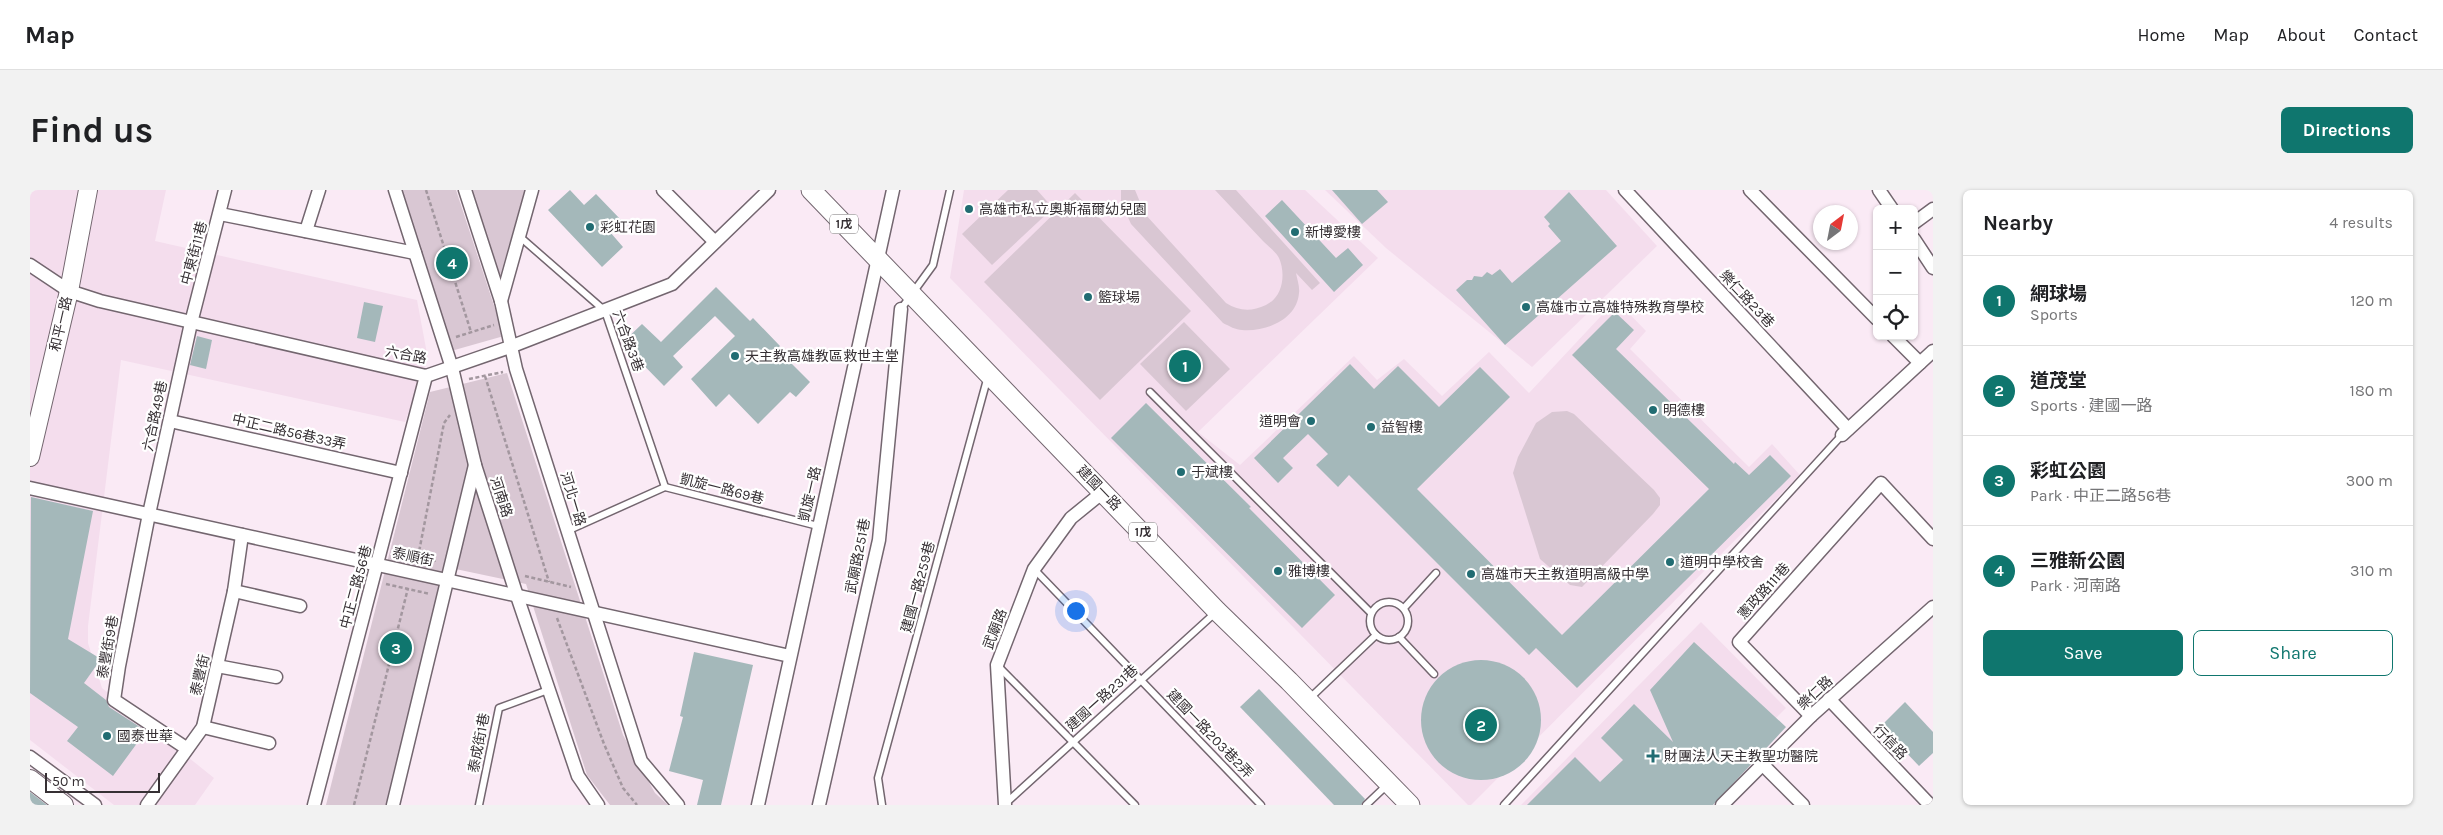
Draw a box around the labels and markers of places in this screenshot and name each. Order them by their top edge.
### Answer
place label: 高雄市私立奧斯福爾幼兒園 [979,201,1147,218]
marker: 高雄市私立奧斯福爾幼兒園 [963,203,975,215]
place label: 彩虹花園 [600,219,656,236]
marker: 彩虹花園 [584,221,596,233]
place label: 新博愛樓 [1305,224,1361,241]
marker: 新博愛樓 [1289,226,1301,238]
pin: 4 [436,244,468,282]
place label: 籃球場 [1098,289,1140,306]
marker: 籃球場 [1082,291,1094,303]
place label: 高雄市立高雄特殊教育學校 [1536,299,1704,316]
marker: 高雄市立高雄特殊教育學校 [1520,301,1532,313]
pin: 1 [1169,347,1201,385]
place label: 天主教高雄教區救世主堂 [745,348,899,365]
marker: 天主教高雄教區救世主堂 [729,350,741,362]
place label: 明德樓 [1663,402,1705,419]
marker: 明德樓 [1647,404,1659,416]
place label: 道明會 [1259,413,1301,430]
marker: 道明會 [1305,415,1317,427]
place label: 益智樓 [1381,419,1423,436]
marker: 益智樓 [1365,421,1377,433]
place label: 于斌樓 [1191,464,1233,481]
marker: 于斌樓 [1175,466,1187,478]
place label: 道明中學校舍 [1680,554,1764,571]
marker: 道明中學校舍 [1664,556,1676,568]
place label: 雅博樓 [1288,563,1330,580]
marker: 雅博樓 [1272,565,1284,577]
place label: 高雄市天主教道明高級中學 [1481,566,1649,583]
marker: 高雄市天主教道明高級中學 [1465,568,1477,580]
pin: 3 [380,629,412,667]
pin: 2 [1465,706,1497,744]
place label: 國泰世華 [117,728,173,745]
marker: 國泰世華 [101,730,113,742]
place label: 財團法人天主教聖功醫院 [1664,748,1818,765]
marker: 財團法人天主教聖功醫院 [1646,749,1660,763]

